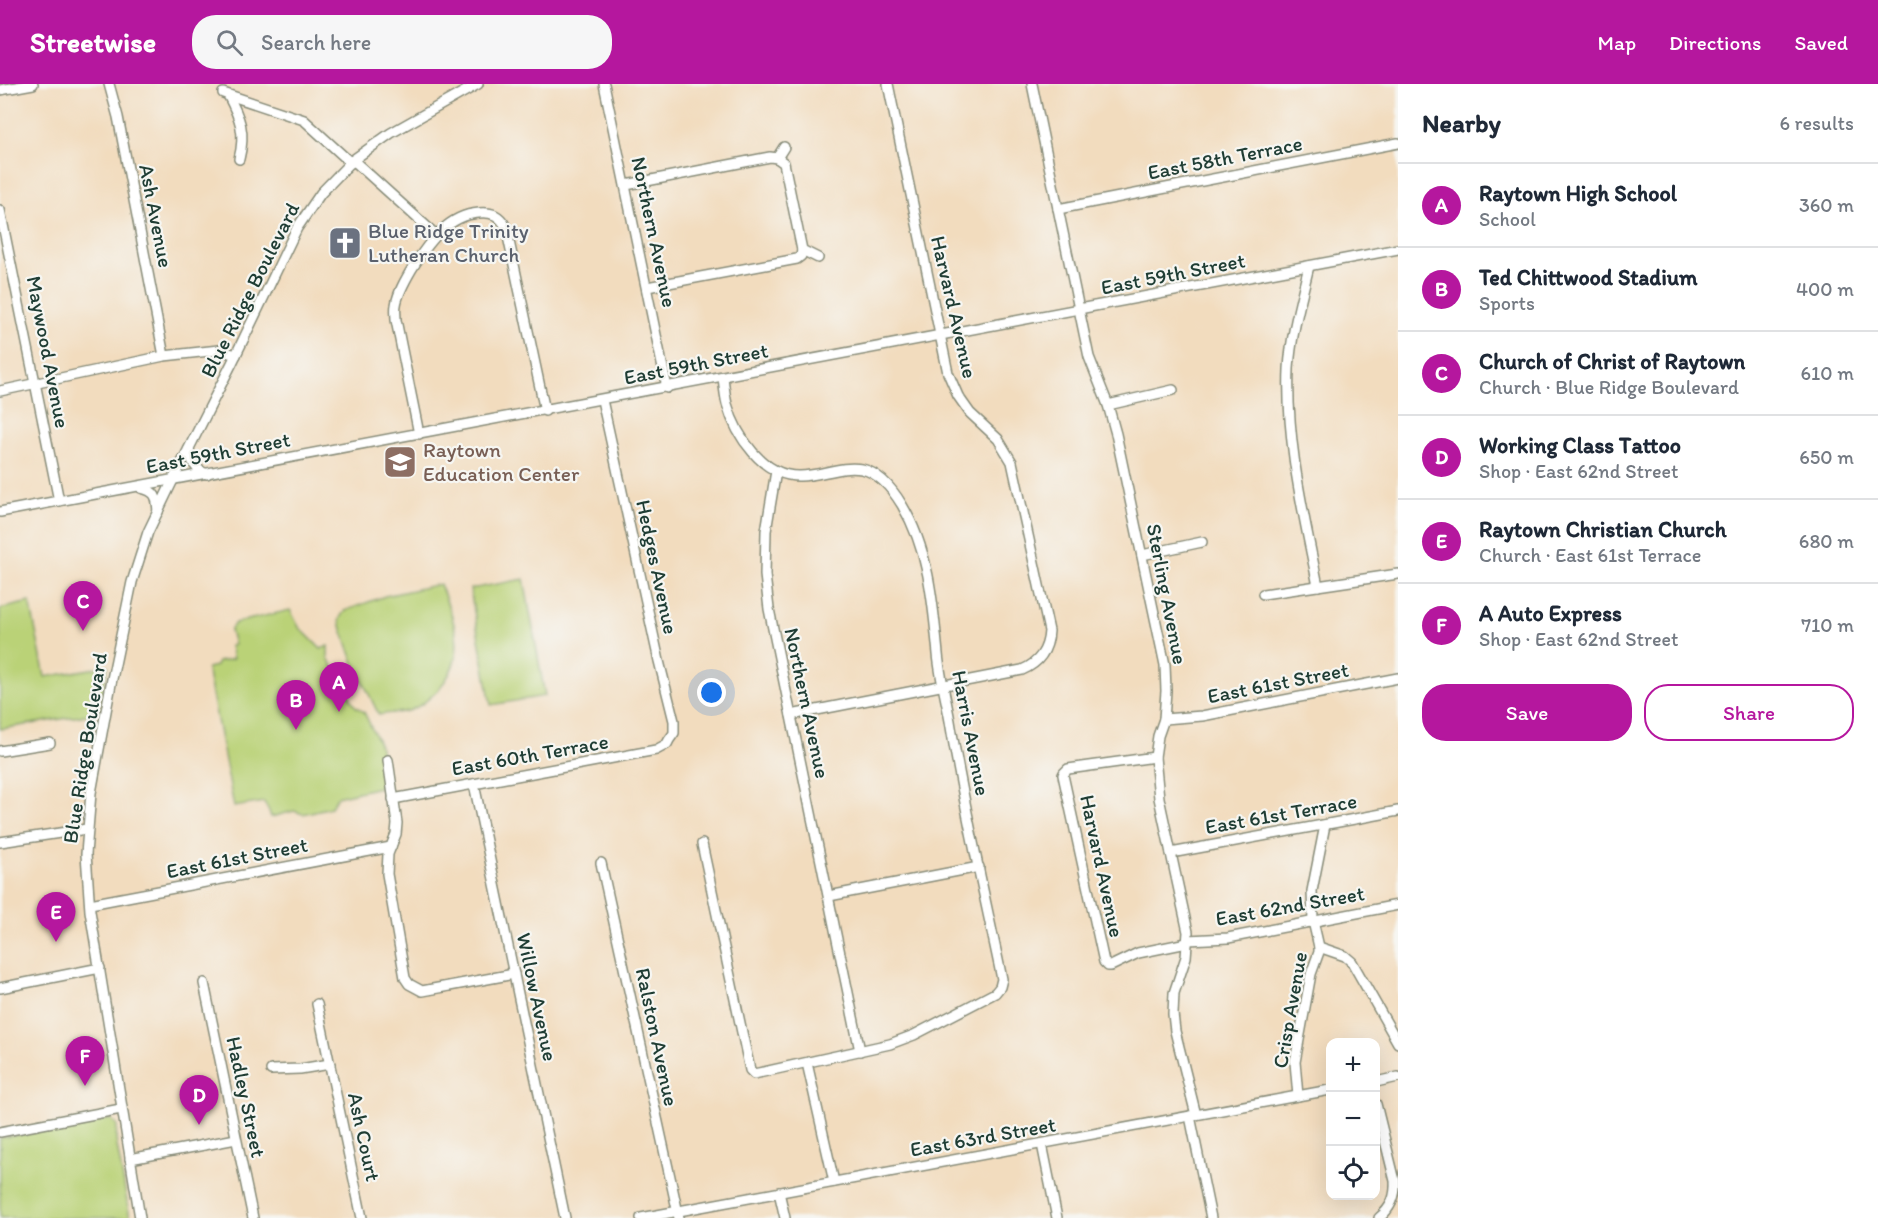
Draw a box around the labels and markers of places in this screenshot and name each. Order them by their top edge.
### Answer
place label: Blue Ridge Trinity Lutheran Church [368,218,529,267]
church icon: Blue Ridge Trinity Lutheran Church [327,225,363,261]
place label: Raytown Education Center [423,437,580,486]
school or university icon: Raytown Education Center [382,444,418,480]
pin: C [64,582,103,631]
pin: A [320,662,358,712]
pin: B [276,680,316,730]
pin: E [36,892,76,942]
pin: F [66,1036,104,1086]
pin: D [180,1076,218,1125]

